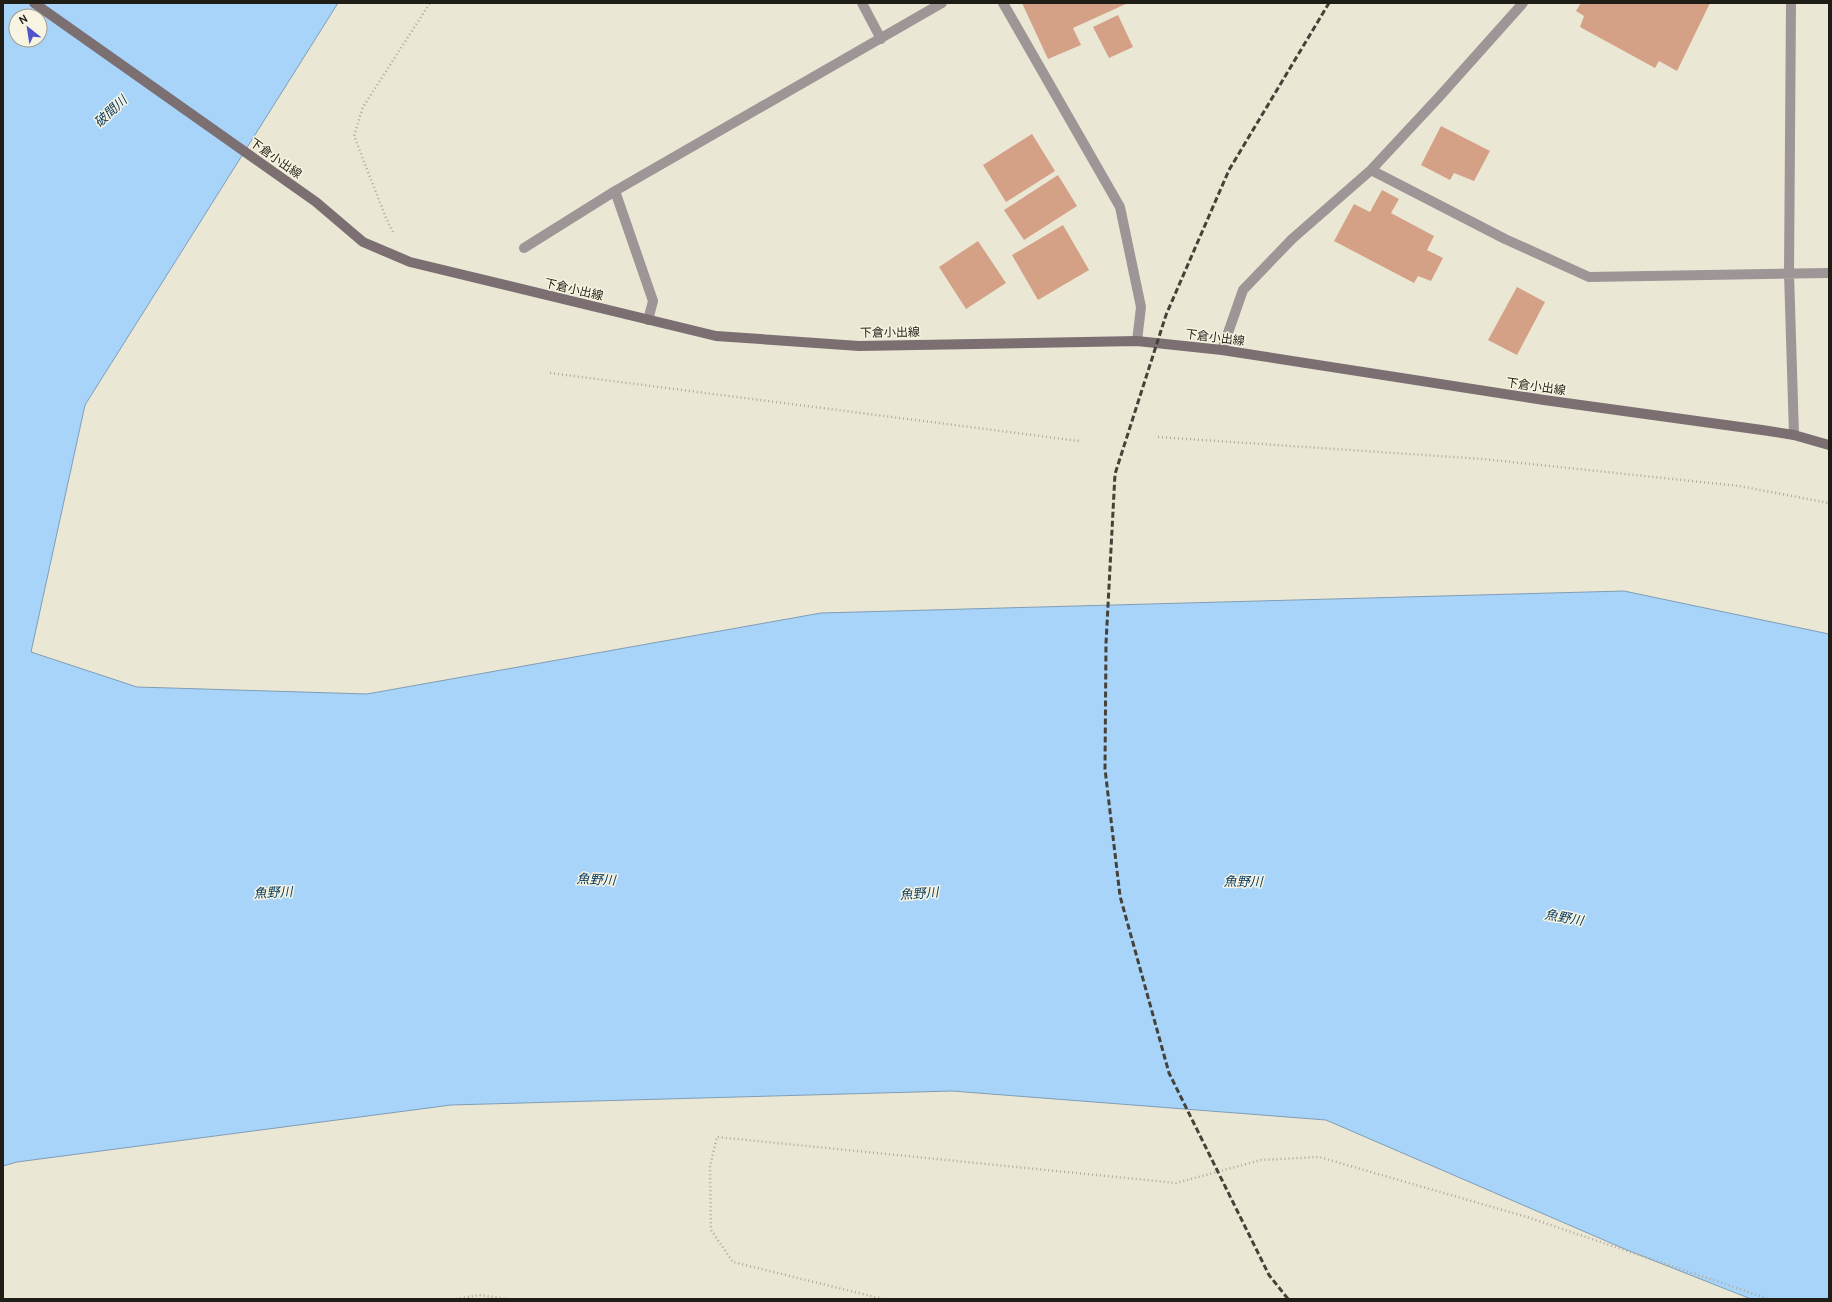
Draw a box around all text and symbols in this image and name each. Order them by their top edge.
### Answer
north arrow [8,8,48,48]
text: N [16,11,30,27]
water label: 破間川 [90,90,131,130]
street label: 下倉小出線 [247,135,305,181]
street label: 下倉小出線 [543,275,605,303]
street label: 下倉小出線 [860,324,920,340]
street label: 下倉小出線 [1184,326,1246,348]
street label: 下倉小出線 [1505,374,1567,398]
water label: 魚野川 [576,870,618,888]
water label: 魚野川 [1223,873,1265,889]
water label: 魚野川 [253,883,295,901]
water label: 魚野川 [899,884,941,902]
water label: 魚野川 [1543,906,1587,929]

